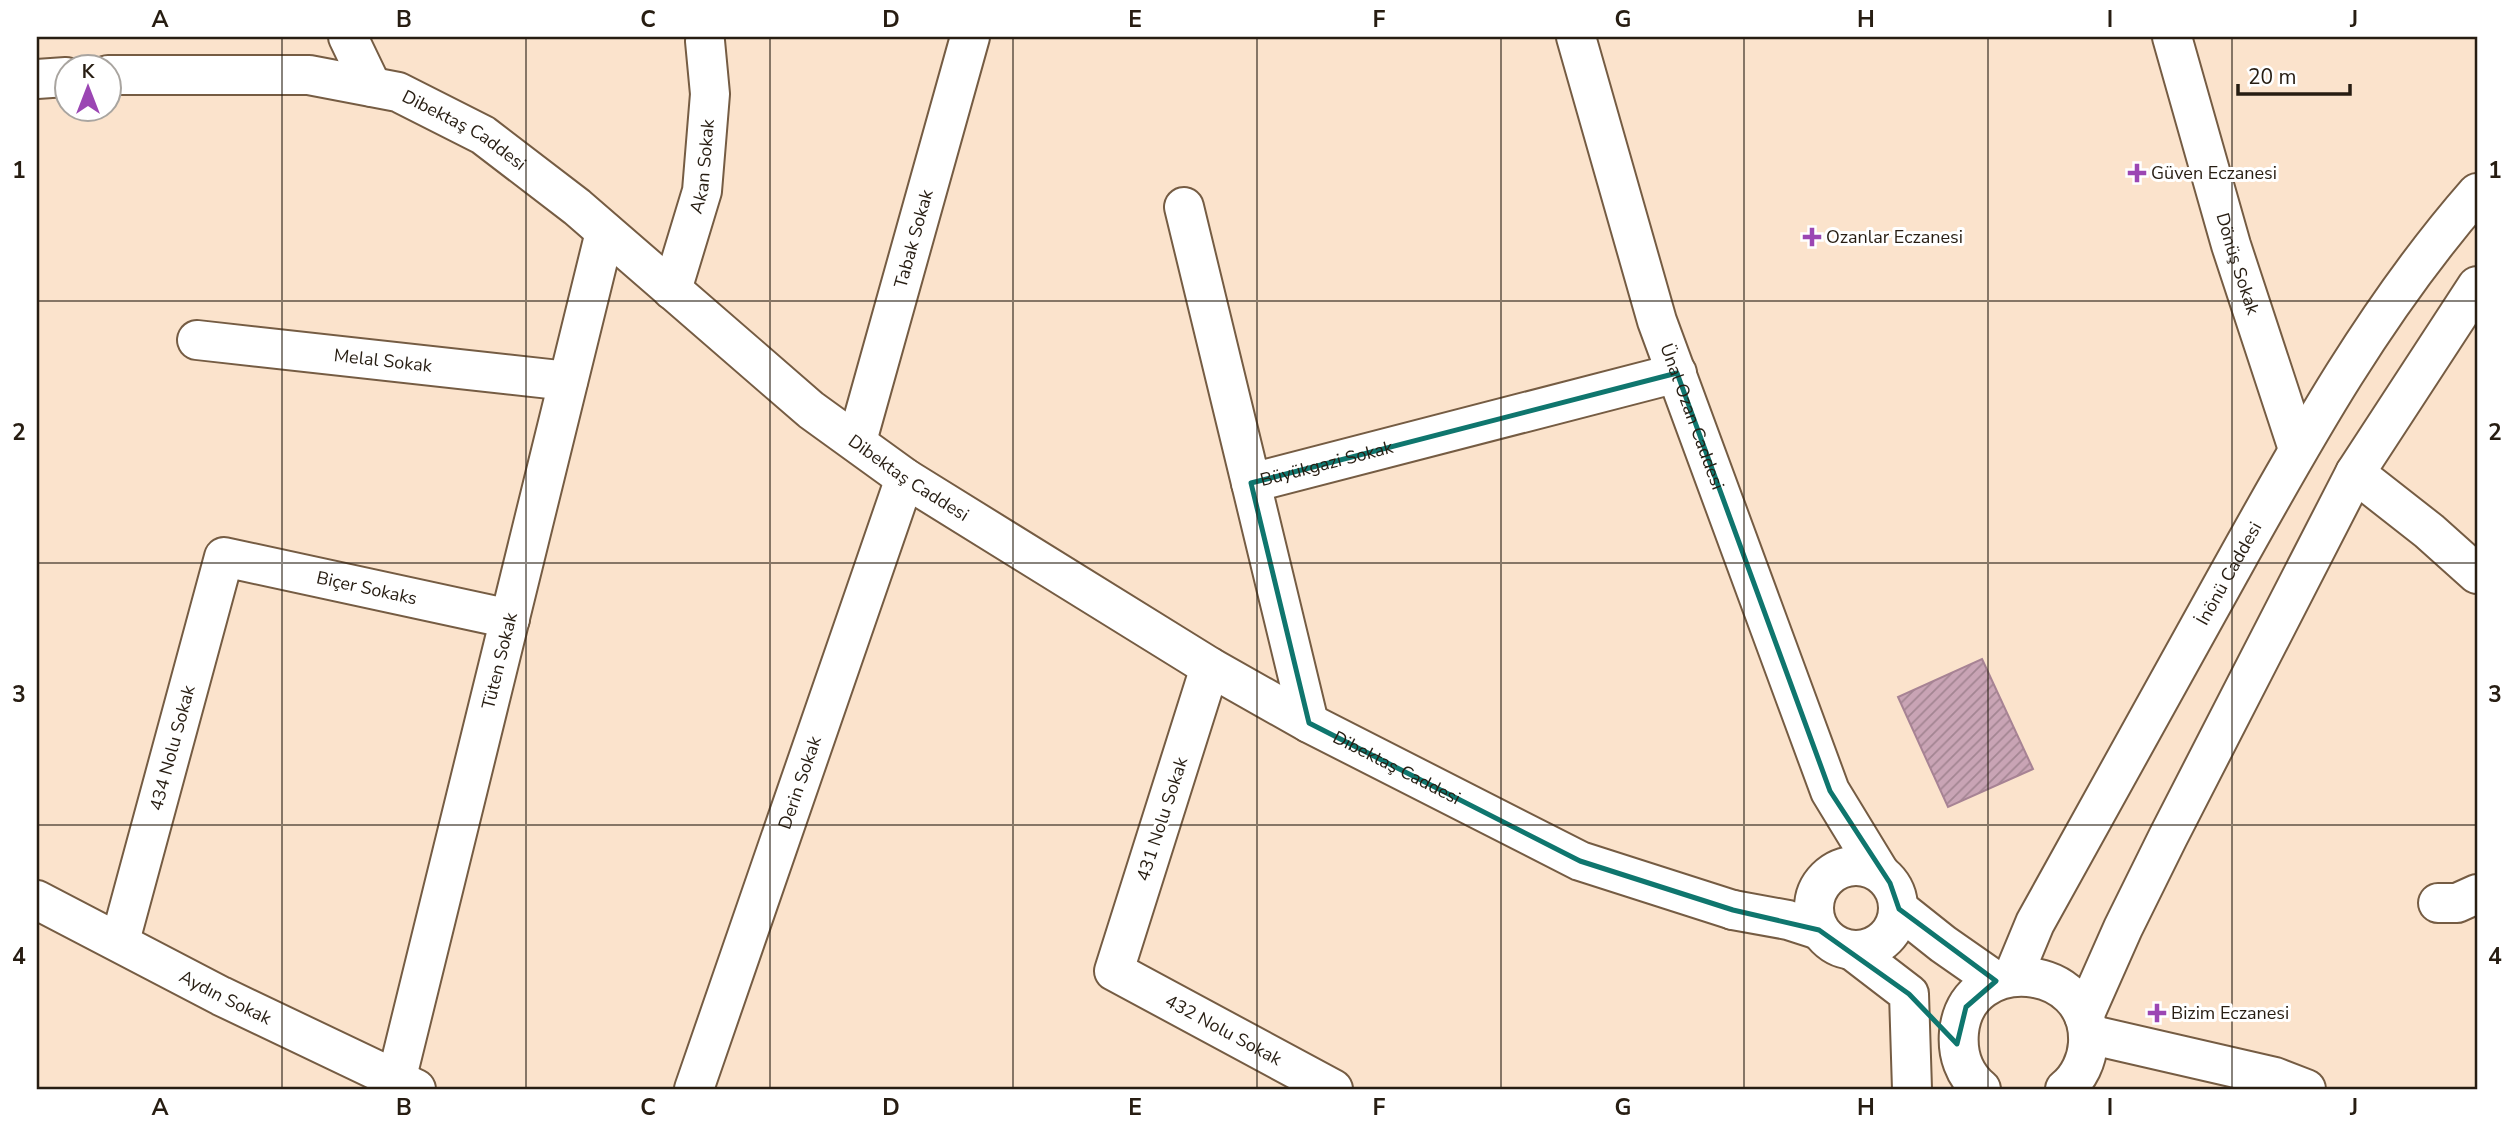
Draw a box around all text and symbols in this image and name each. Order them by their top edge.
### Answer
text: A [151,4,169,35]
text: B [396,4,412,35]
text: C [640,4,656,35]
text: D [882,4,900,35]
text: E [1128,4,1142,35]
text: F [1373,4,1386,35]
text: G [1615,4,1631,35]
text: H [1857,4,1875,35]
text: I [2107,4,2113,35]
text: J [2349,4,2358,35]
north arrow [52,52,122,122]
scale bar [2238,52,2350,96]
text: K [82,59,96,85]
text: 20 m [2248,63,2297,91]
street label: Dibektaş Caddesi [398,84,531,176]
street label: Akan Sokak [684,117,720,216]
text: 1 [12,155,26,186]
text: 1 [2488,155,2502,186]
place label: Güven Eczanesi [2151,161,2277,185]
marker: Güven Eczanesi [2129,165,2145,181]
street label: Tabak Sokak [888,186,939,291]
street label: Dönüş Sokak [2210,210,2265,319]
place label: Ozanlar Eczanesi [1826,225,1963,249]
marker: Ozanlar Eczanesi [1804,229,1820,245]
street label: Ünal Ozan Caddesi [1654,340,1730,493]
street label: Melal Sokak [333,343,434,378]
text: 2 [12,417,26,448]
text: 2 [2488,417,2502,448]
street label: Dibektaş Caddesi [843,429,973,527]
street label: Büyükgazi Sokak [1258,435,1396,492]
street label: İnönü Caddesi [2191,518,2267,630]
street label: Biçer Sokaks [314,565,419,611]
street label: Tüten Sokak [476,609,523,712]
text: 3 [12,679,26,710]
text: 3 [2488,679,2502,710]
street label: 434 Nolu Sokak [144,682,201,813]
street label: Dibektaş Caddesi [1329,725,1465,810]
street label: Derin Sokak [773,732,827,833]
street label: 431 Nolu Sokak [1131,753,1194,884]
text: 4 [12,941,26,972]
text: 4 [2488,941,2502,972]
street label: Aydın Sokak [175,964,276,1031]
street label: 432 Nolu Sokak [1161,989,1287,1072]
place label: Bizim Eczanesi [2171,1001,2289,1025]
marker: Bizim Eczanesi [2149,1005,2165,1021]
text: A [151,1092,169,1123]
text: B [396,1092,412,1123]
text: C [640,1092,656,1123]
text: D [882,1092,900,1123]
text: E [1128,1092,1142,1123]
text: F [1373,1092,1386,1123]
text: G [1615,1092,1631,1123]
text: H [1857,1092,1875,1123]
text: I [2107,1092,2113,1123]
text: J [2349,1092,2358,1123]

